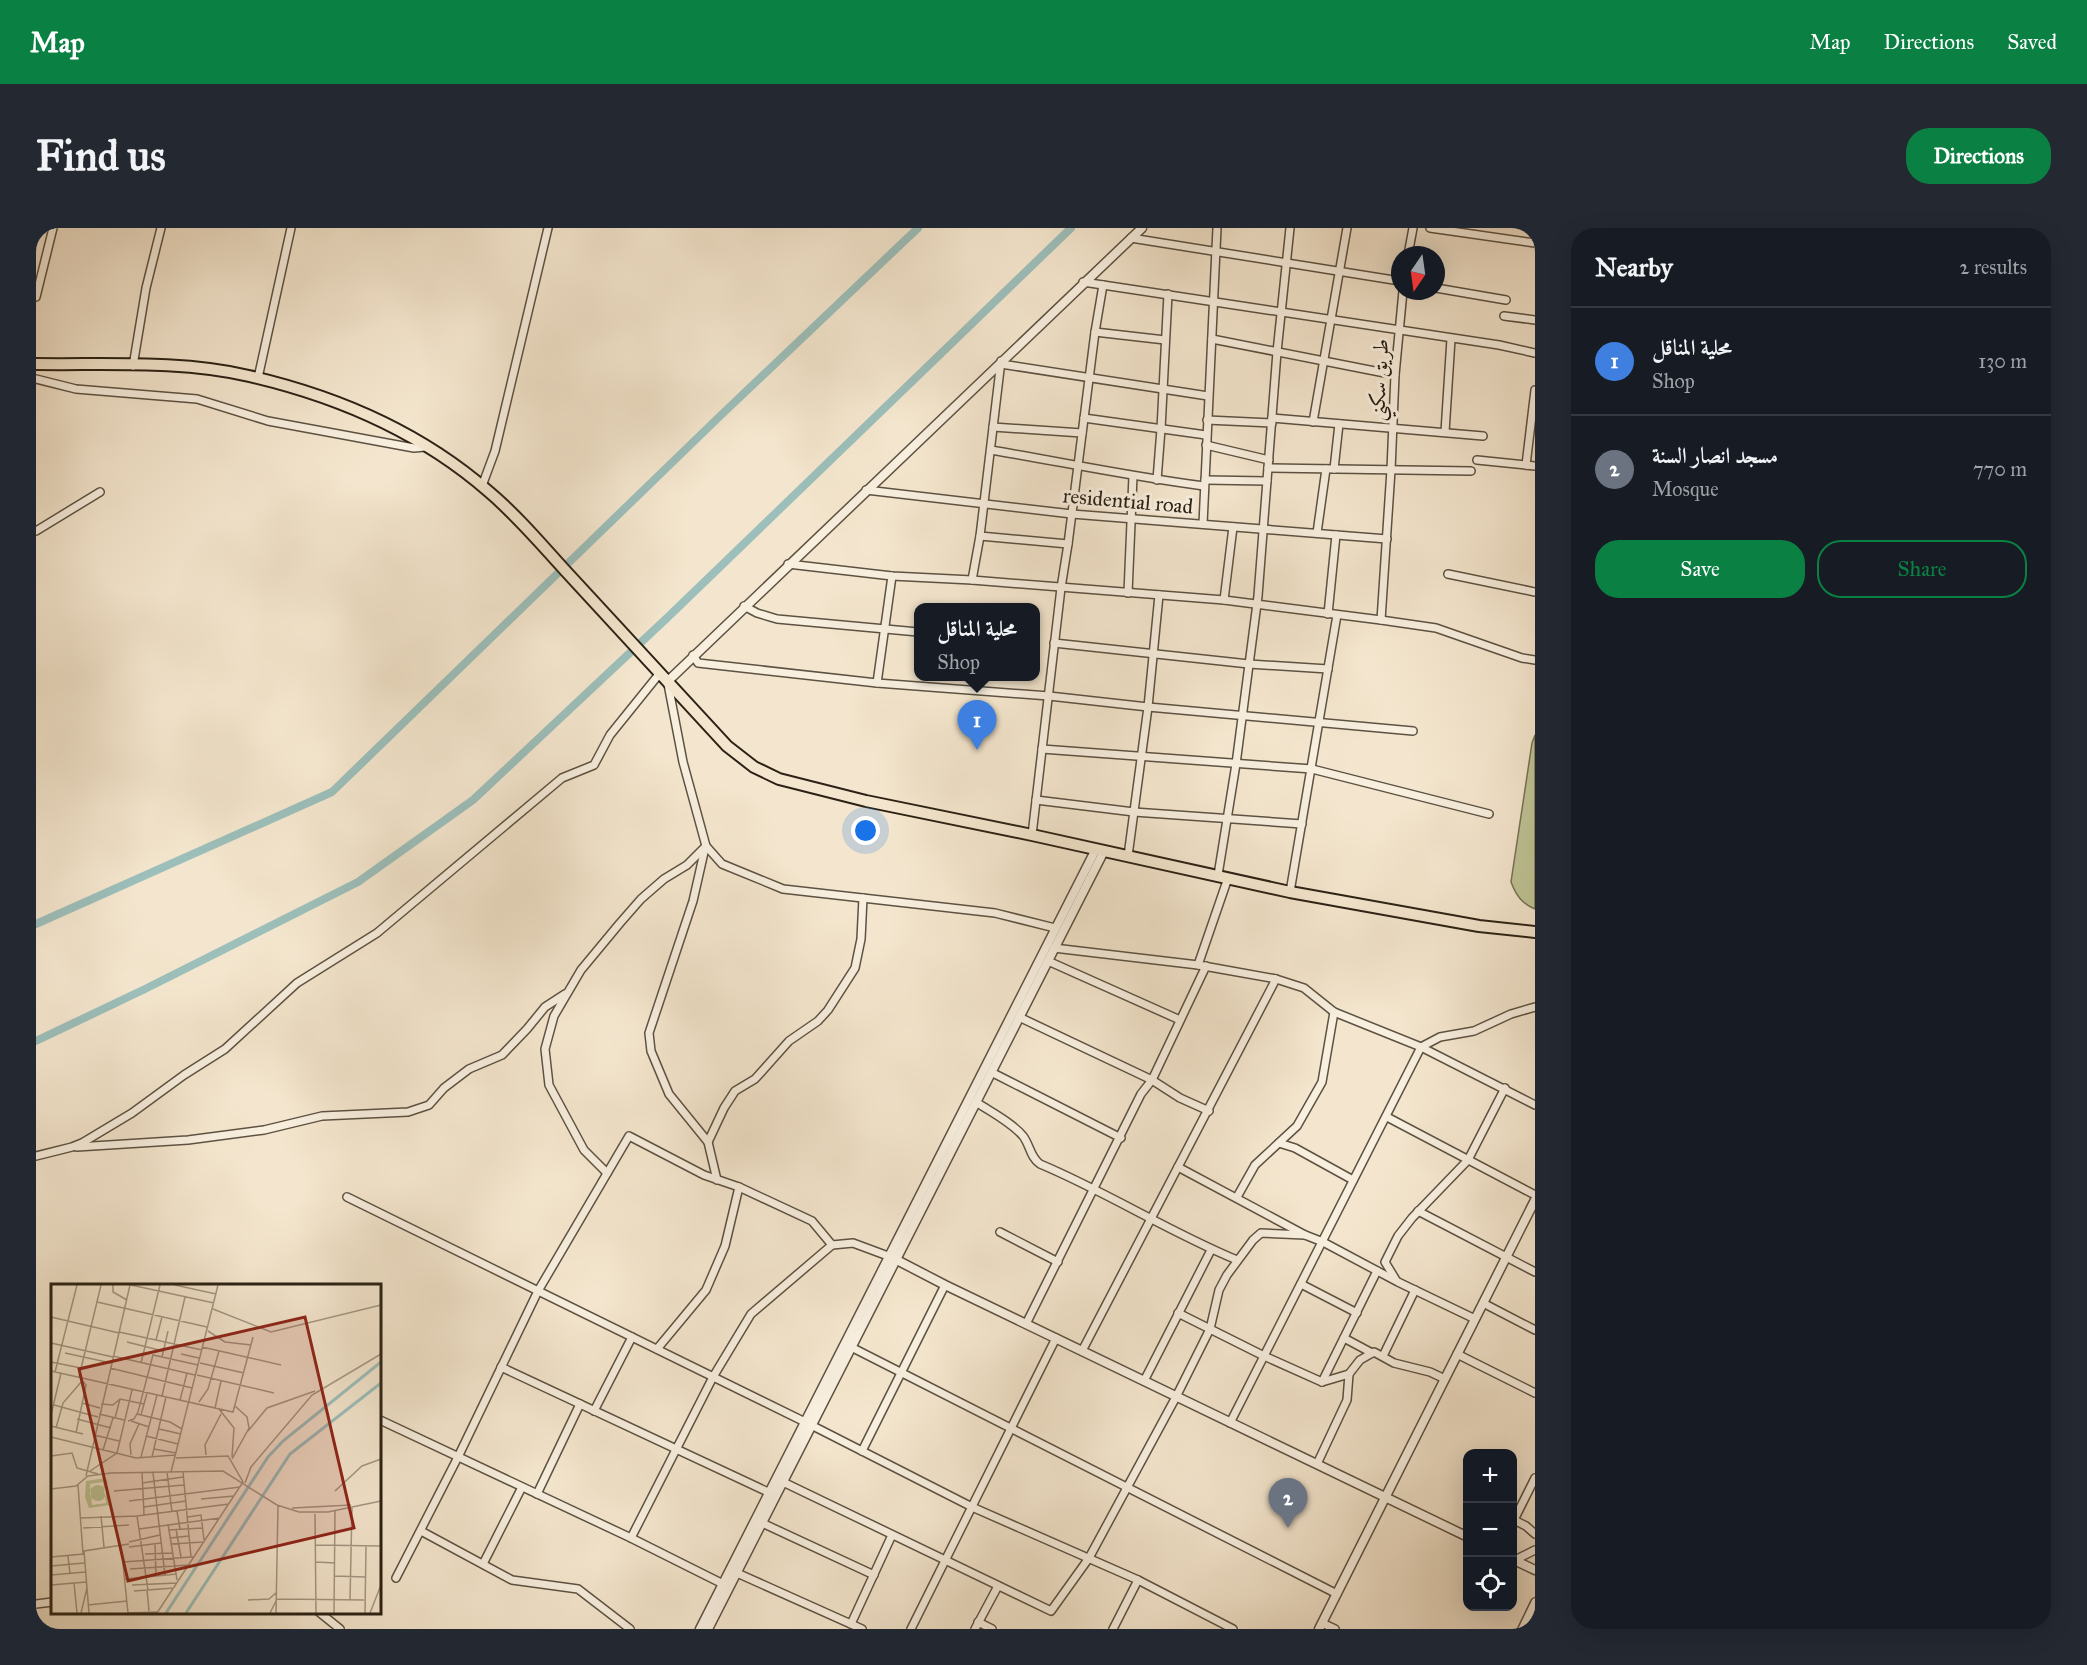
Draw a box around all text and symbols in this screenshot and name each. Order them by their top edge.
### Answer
text: Map [30,25,85,60]
text: Map [1810,29,1851,55]
text: Directions [1884,29,1974,55]
text: Saved [2007,29,2057,55]
button: Directions [1906,128,2051,184]
text: Find us [36,130,166,182]
north arrow [1391,246,1445,300]
text: Nearby [1595,251,1673,283]
text: 2 results [1959,255,2027,279]
text: محلية المناقل [1652,334,1732,361]
street label: طريق سكني [1364,338,1401,422]
text: 1 [1611,349,1618,373]
text: 130 m [1978,349,2027,373]
text: Shop [1652,369,1695,393]
text: مسجد انصار السنة [1652,442,1778,469]
text: 2 [1610,457,1619,481]
text: 770 m [1973,457,2027,481]
text: Mosque [1652,477,1718,501]
street label: residential road [1062,482,1195,520]
button: Save [1595,540,1805,598]
button: Share [1817,540,2027,598]
popup [914,603,1040,681]
text: محلية المناقل [937,615,1017,642]
text: Shop [937,650,980,674]
pin: 1 [958,700,996,750]
your location [851,816,880,845]
inset map [51,1284,381,1614]
map controls [1463,1449,1517,1611]
button: + [1463,1449,1517,1503]
pin: 2 [1268,1478,1308,1528]
button: − [1463,1503,1517,1557]
button: locate [1463,1557,1517,1611]

